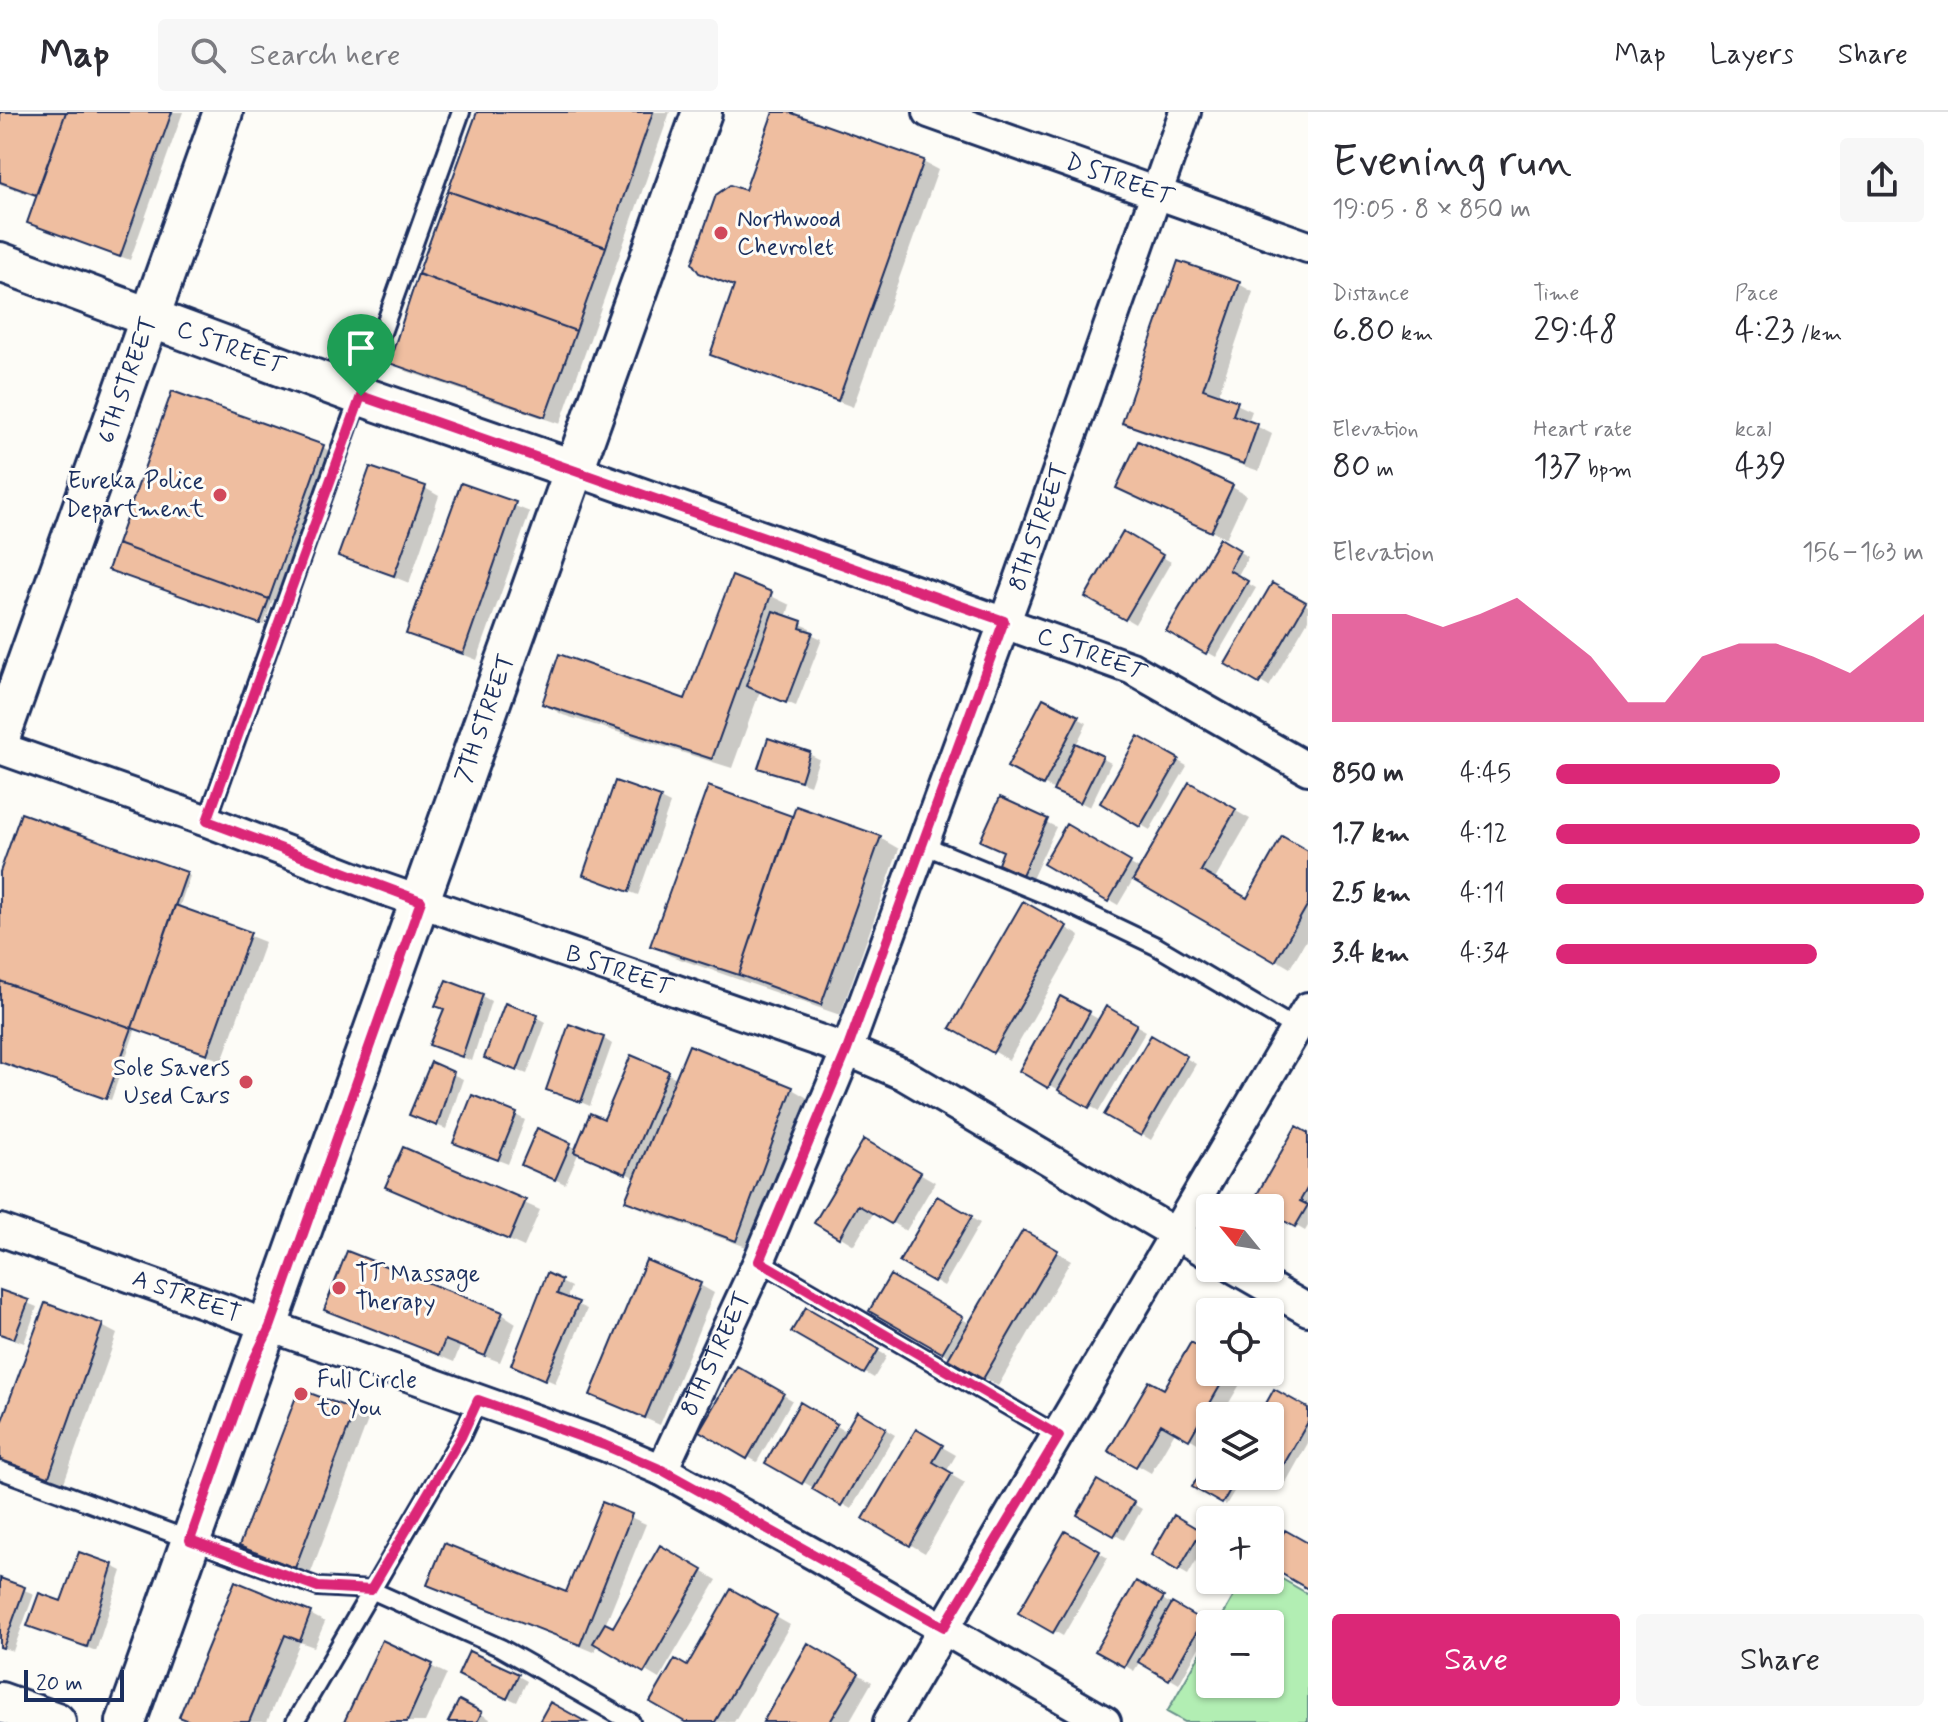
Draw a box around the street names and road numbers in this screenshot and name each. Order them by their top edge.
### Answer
street label: D STREET [1061,146,1178,213]
street label: 6TH STREET [91,312,164,448]
street label: C STREET [172,313,290,382]
street label: 8TH STREET [1002,459,1076,595]
street label: C STREET [1033,620,1152,689]
street label: 7TH STREET [448,650,522,787]
street label: B STREET [561,938,677,1004]
street label: A STREET [128,1263,245,1330]
street label: 8TH STREET [674,1287,758,1421]

